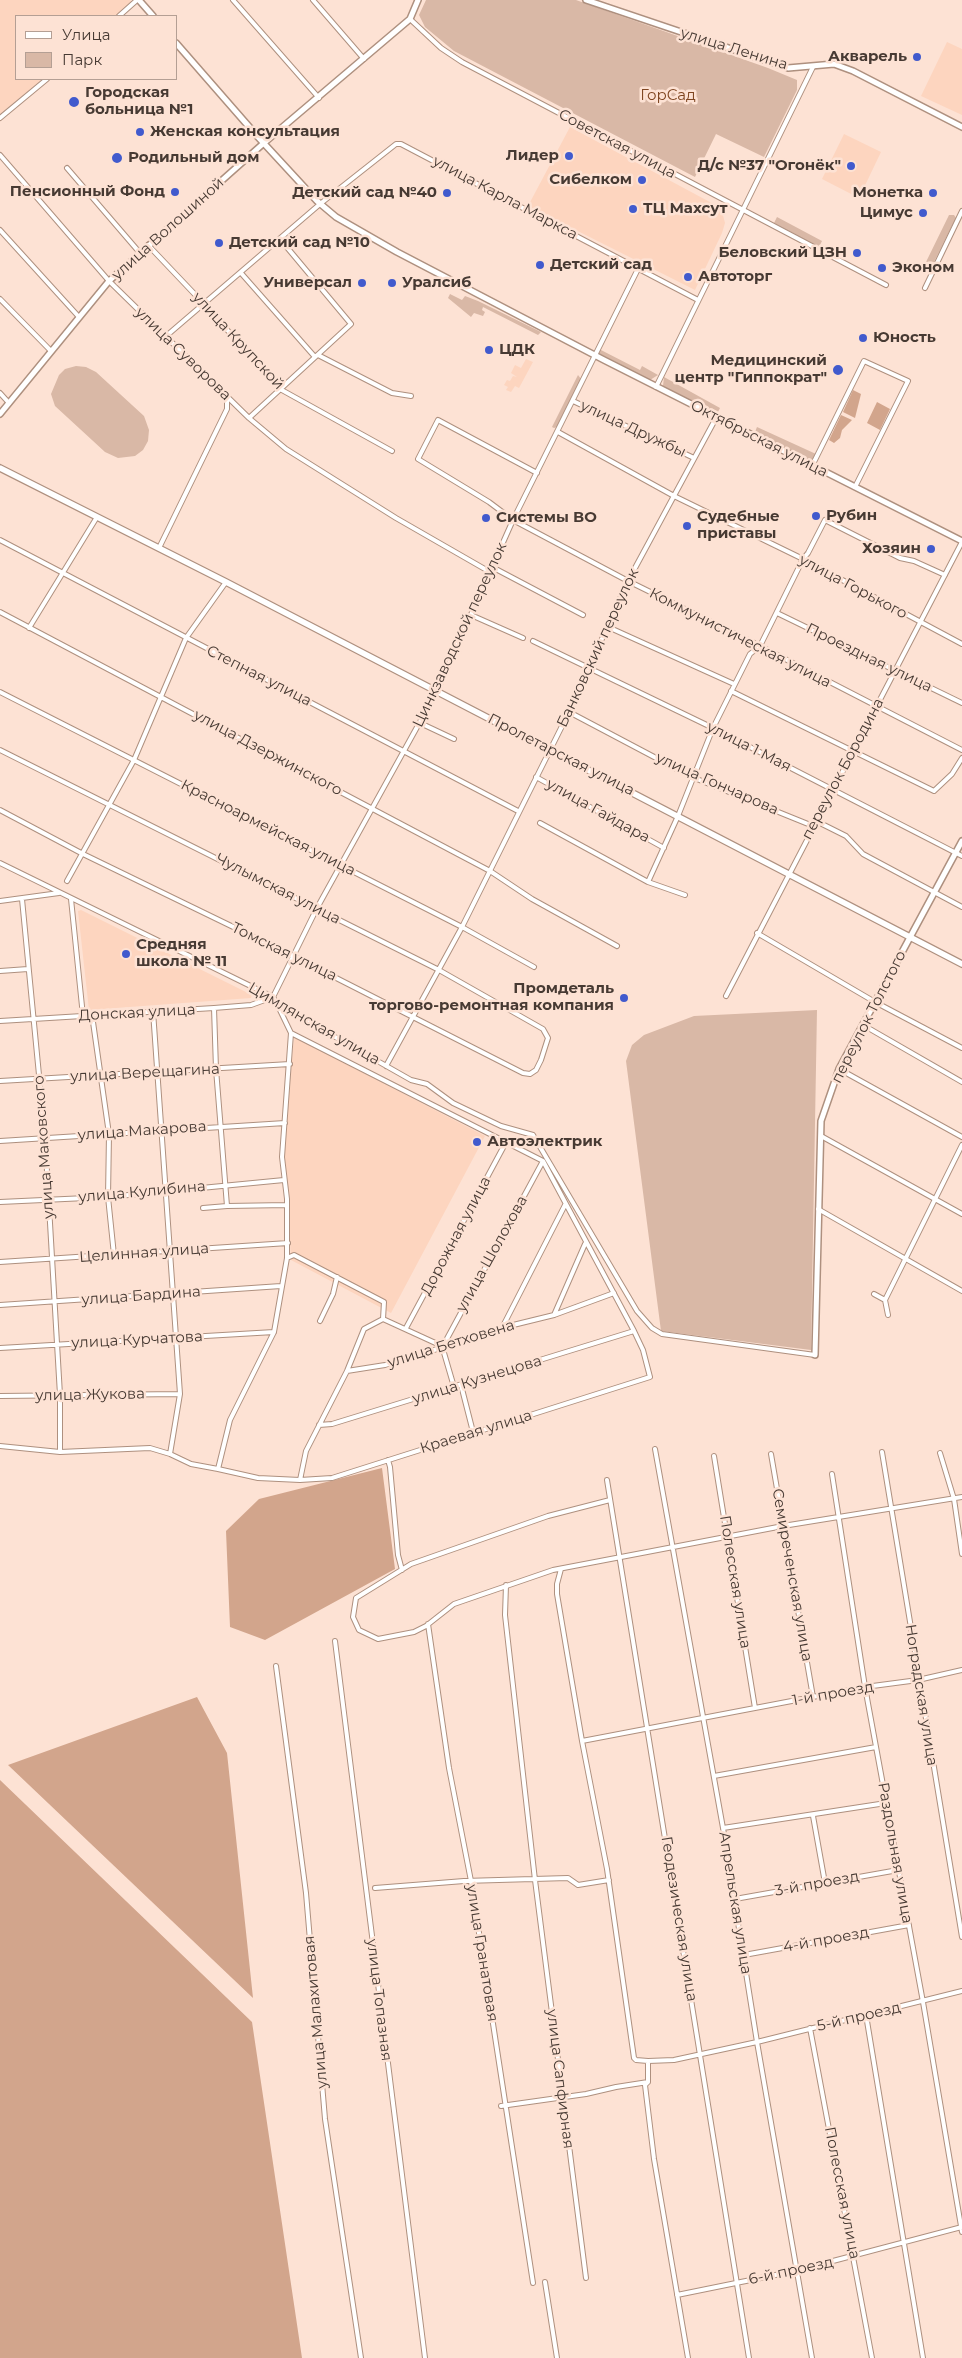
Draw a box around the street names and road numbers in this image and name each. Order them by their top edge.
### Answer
street label: улица Ленина [678,24,790,74]
street label: Советская улица [555,105,679,183]
street label: улица Карла Маркса [430,152,580,244]
street label: улица Волошиной [108,174,228,284]
street label: улица Крупской [188,289,288,393]
street label: улица Суворова [131,304,235,404]
street label: улица Дружбы [577,397,689,461]
street label: Октябрьская улица [687,397,831,481]
street label: Цинкзаводской переулок [409,540,511,730]
street label: улица Горького [796,551,910,623]
street label: Банковский переулок [553,566,643,730]
street label: Коммунистическая улица [646,584,834,692]
street label: Проездная улица [803,620,935,696]
street label: Степная улица [204,642,314,710]
street label: переулок Бородина [798,695,888,843]
street label: улица Дзержинского [191,706,345,800]
street label: Пролетарская улица [485,710,637,800]
street label: улица 1 Мая [704,718,794,776]
street label: улица Гончарова [653,749,781,819]
street label: улица Гайдара [543,775,653,847]
street label: Красноармейская улица [178,776,358,880]
street label: Чулымская улица [213,850,343,928]
street label: Томская улица [228,919,340,985]
street label: переулок Толстого [828,948,910,1086]
street label: Цимлянская улица [245,979,383,1069]
street label: Донская улица [78,1001,196,1025]
street label: улица Верещагина [70,1060,220,1086]
street label: улица Маковского [30,1075,58,1219]
street label: улица Макарова [77,1118,207,1144]
street label: Дорожная улица [417,1174,495,1298]
street label: улица Кулибина [78,1177,206,1207]
street label: улица Шолохова [453,1193,531,1315]
street label: Целинная улица [79,1239,209,1267]
street label: улица Бардина [81,1283,201,1309]
street label: улица Бетховена [385,1316,517,1372]
street label: улица Курчатова [71,1328,203,1352]
street label: улица Кузнецова [410,1352,544,1408]
street label: улица Жукова [35,1385,145,1405]
street label: Краевая улица [418,1406,534,1458]
street label: Семиреченская улица [768,1487,816,1663]
street label: Полесская улица [716,1514,754,1650]
street label: Ноградская улица [901,1623,941,1767]
street label: 1-й проезд [791,1678,875,1710]
street label: Раздольная улица [874,1781,916,1925]
street label: Апрельская улица [715,1830,755,1976]
street label: Геодезическая улица [657,1835,701,2003]
street label: 3-й проезд [773,1868,861,1900]
street label: улица Гранатовая [462,1883,502,2023]
street label: 4-й проезд [782,1924,870,1956]
street label: улица Малахитовая [300,1935,332,2089]
street label: улица Топазная [363,1938,395,2062]
street label: 5-й проезд [815,1999,903,2035]
street label: улица Сапфирная [543,2008,577,2150]
street label: Полесская улица [820,2125,864,2261]
street label: 6-й проезд [747,2253,835,2289]

